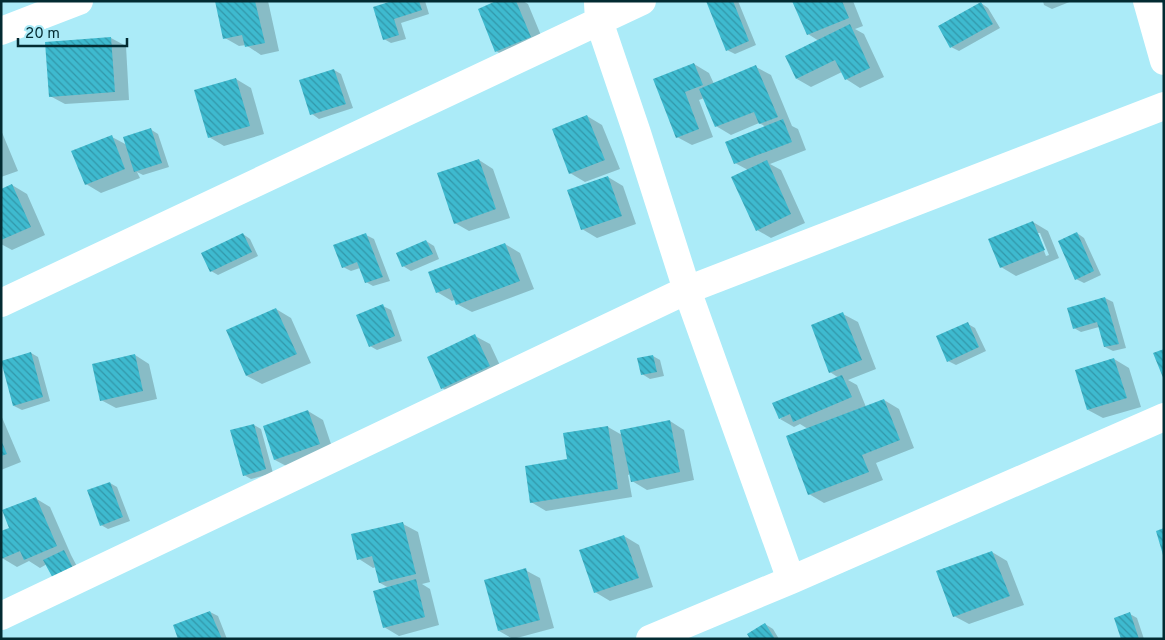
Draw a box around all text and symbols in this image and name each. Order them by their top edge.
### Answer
scale bar [18,15,126,47]
text: 20 m [25,25,60,44]

